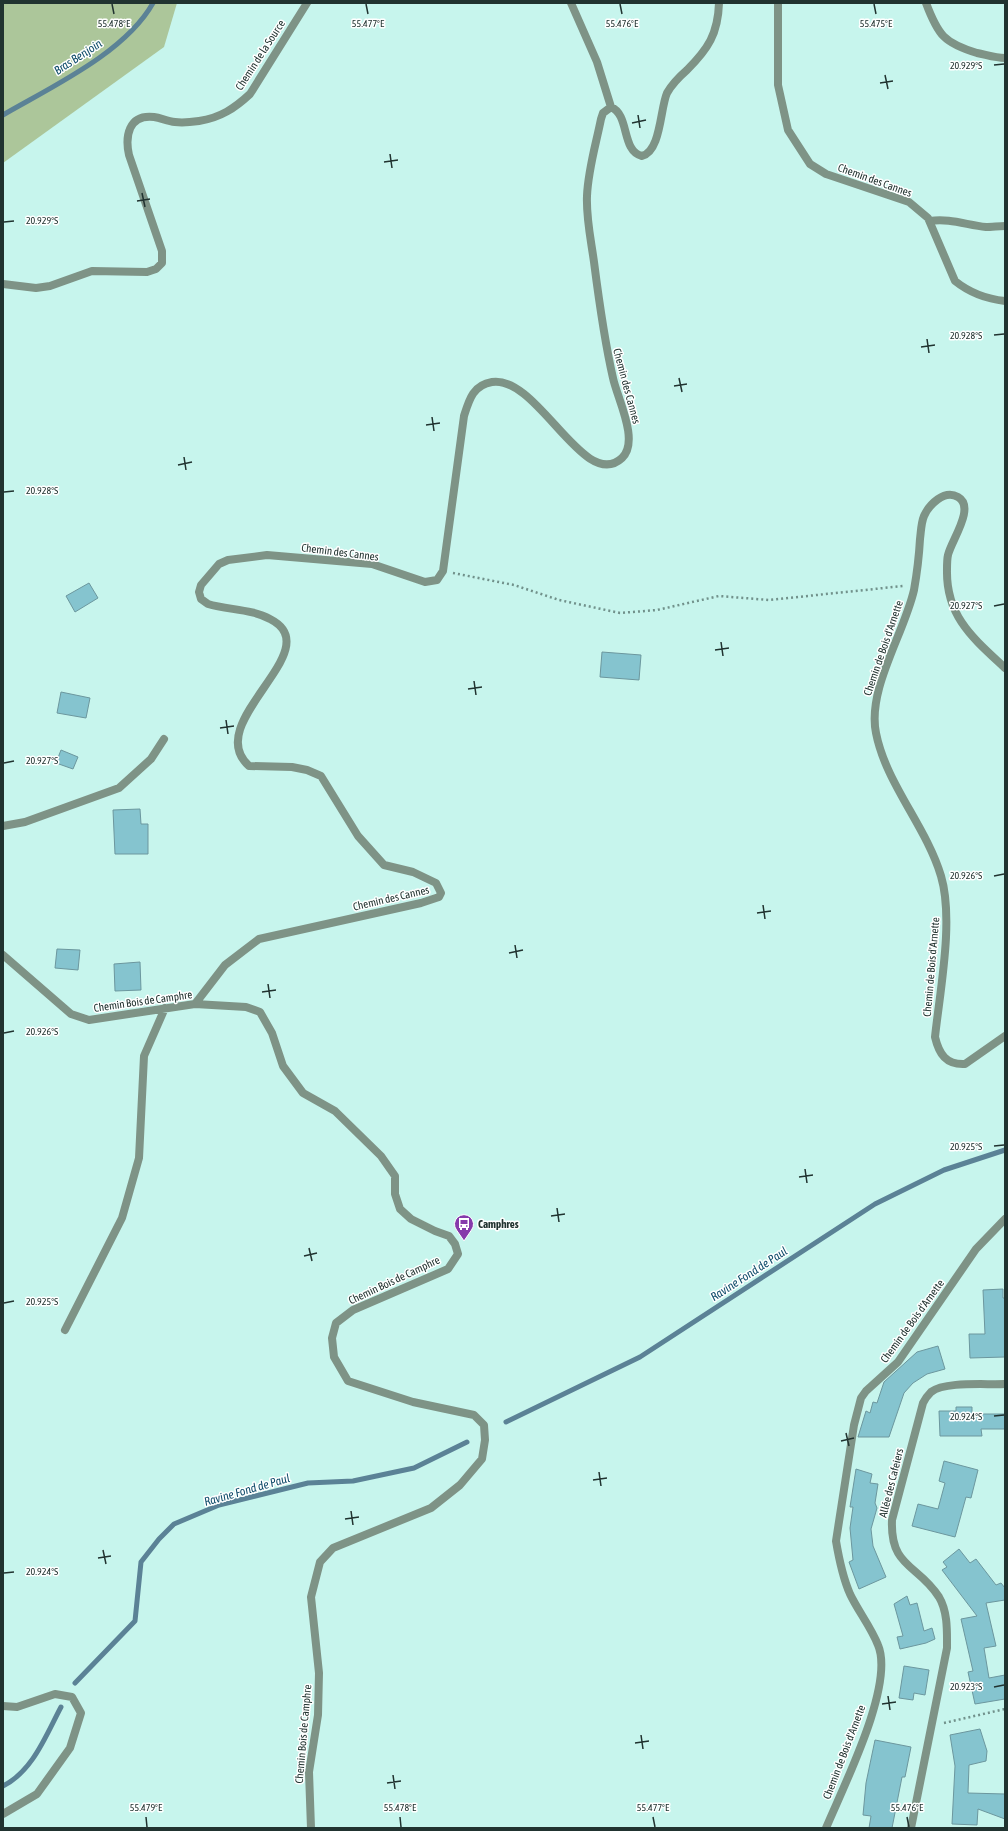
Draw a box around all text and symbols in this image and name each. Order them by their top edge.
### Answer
text: 55.478°E [98,18,131,29]
street label: Chemin de la Source [233,18,287,92]
text: 55.477°E [352,18,385,29]
text: 55.476°E [606,18,639,29]
text: 55.475°E [860,18,893,29]
water label: Bras Benjoin [51,36,105,78]
text: 20.929°S [950,60,982,71]
street label: Chemin des Cannes [836,161,914,199]
text: 20.929°S [26,215,58,226]
text: 20.928°S [950,330,982,341]
street label: Chemin des Cannes [611,347,643,425]
text: 20.928°S [26,485,58,496]
street label: Chemin des Cannes [301,541,379,563]
street label: Chemin de Bois d'Arnette [861,599,905,697]
text: 20.927°S [950,600,982,611]
text: 20.927°S [26,755,58,766]
text: 20.926°S [950,870,982,881]
street label: Chemin des Cannes [352,883,430,913]
street label: Chemin de Bois d'Arnette [921,917,941,1017]
street label: Chemin Bois de Camphre [93,988,193,1014]
text: 20.926°S [26,1026,58,1037]
text: 20.925°S [950,1141,982,1152]
bus stop icon: Camphres [453,1213,475,1241]
place label: Camphres [478,1218,519,1230]
water label: Ravine Fond de Paul [708,1244,790,1304]
street label: Chemin Bois de Camphre [346,1254,442,1306]
street label: Chemin de Bois d'Arnette [878,1277,946,1365]
text: 20.925°S [26,1296,58,1307]
text: 20.924°S [950,1411,982,1422]
street label: Allée des Cafeiers [877,1447,905,1519]
water label: Ravine Fond de Paul [202,1471,292,1509]
text: 20.924°S [26,1566,58,1577]
text: 20.923°S [950,1681,982,1692]
street label: Chemin Bois de Camphre [293,1684,313,1784]
street label: Chemin de Bois d'Arnette [821,1703,867,1801]
text: 55.479°E [130,1802,163,1813]
text: 55.478°E [384,1802,417,1813]
text: 55.477°E [637,1802,670,1813]
text: 55.476°E [891,1802,924,1813]

